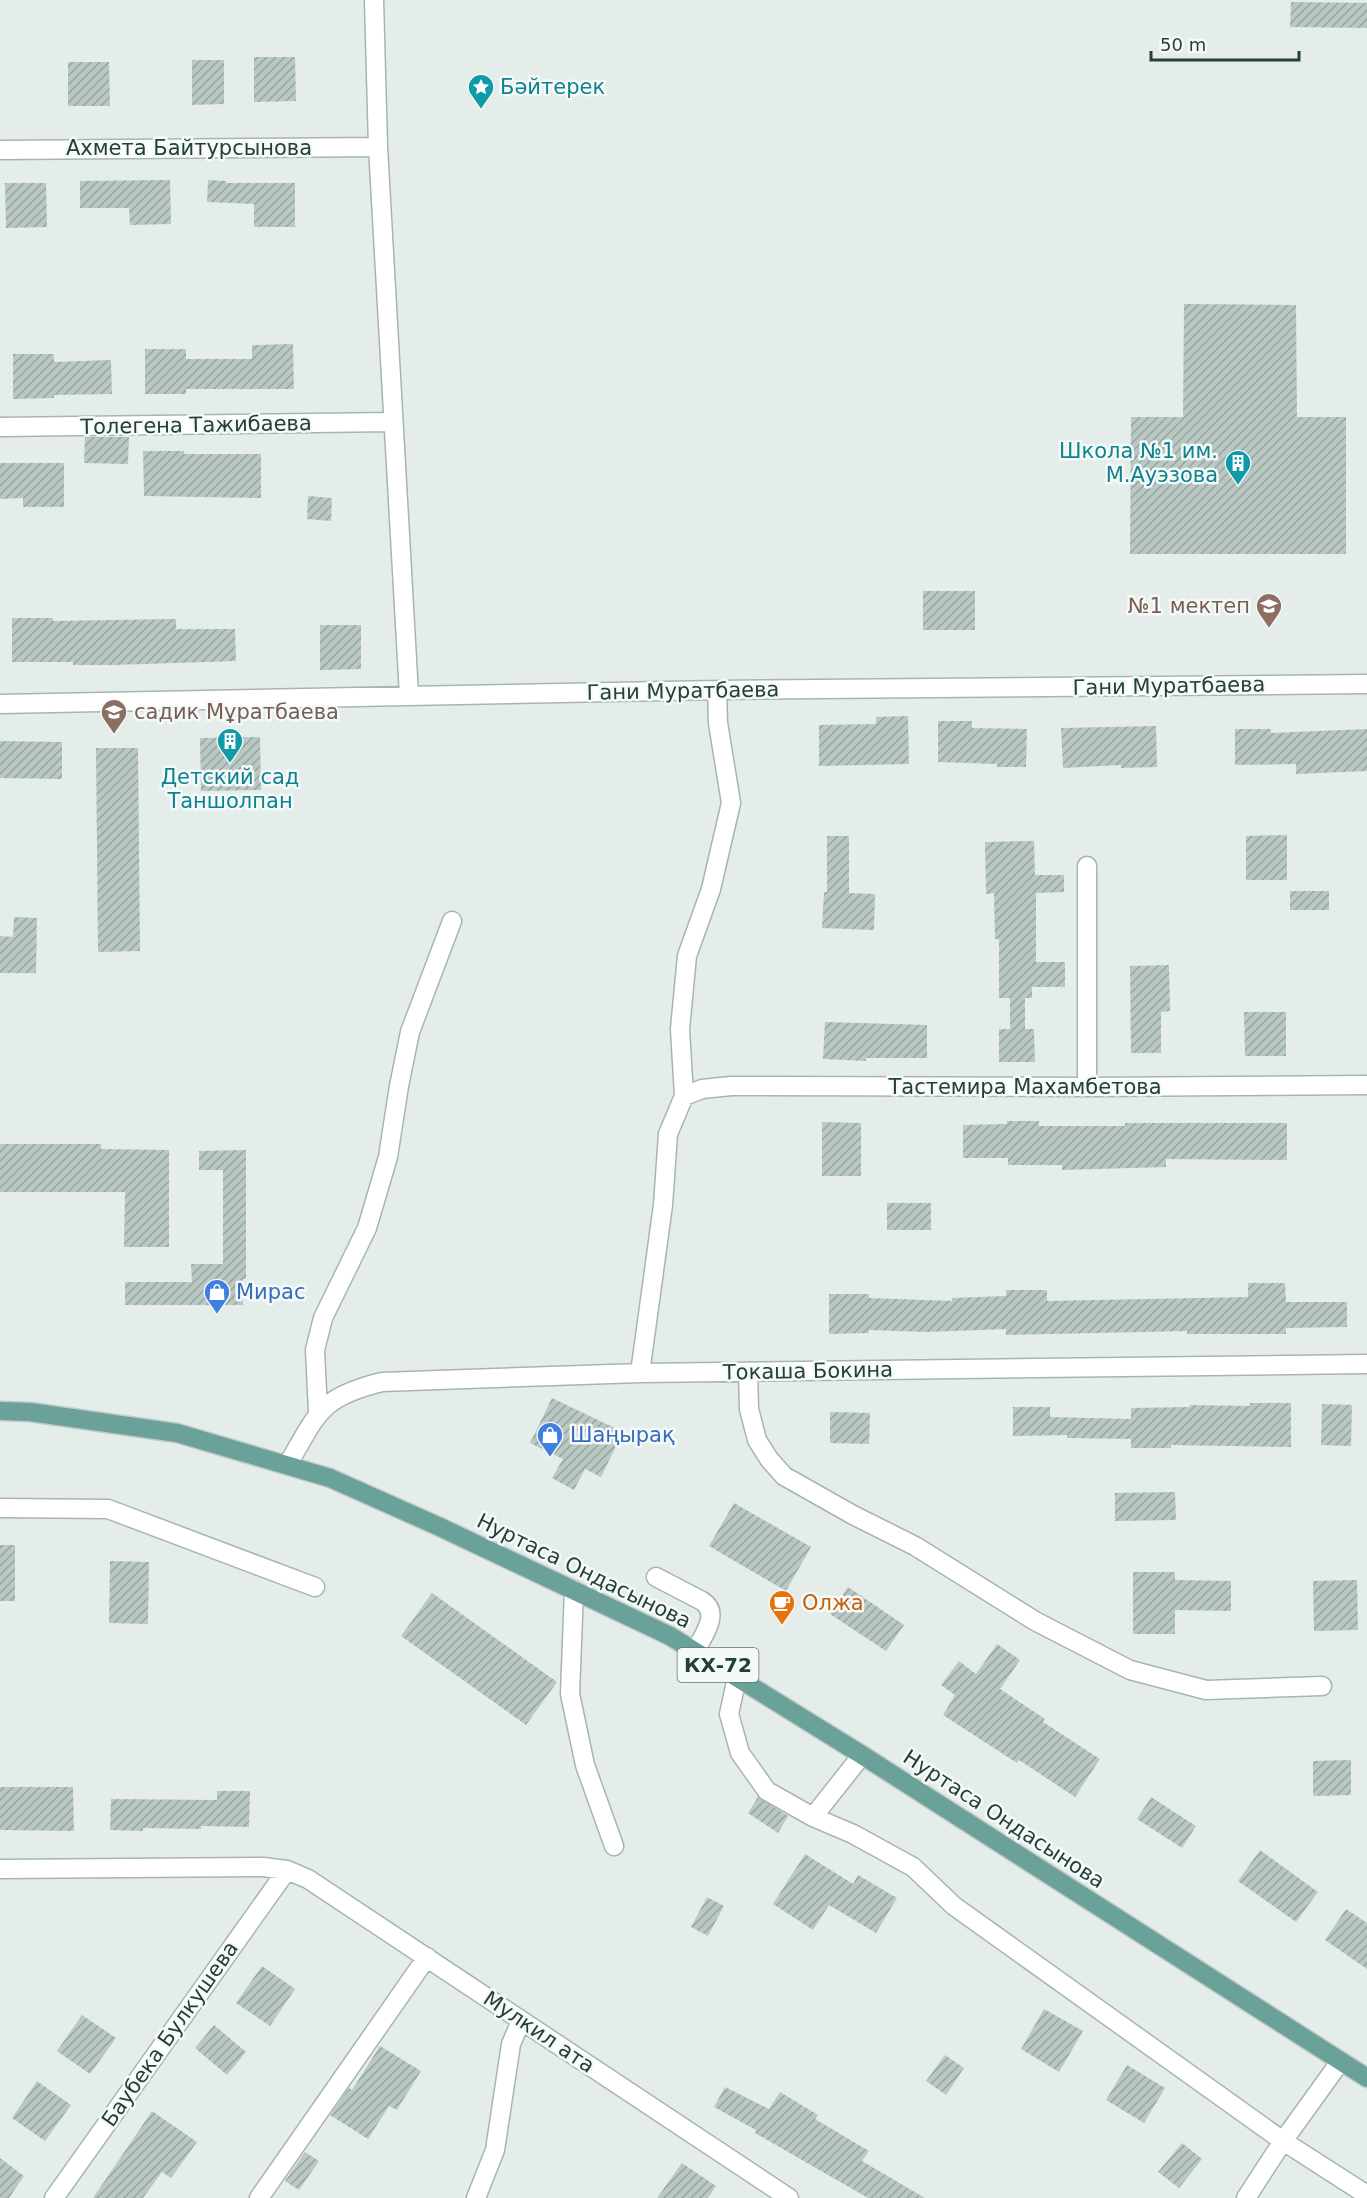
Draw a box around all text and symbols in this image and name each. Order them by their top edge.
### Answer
scale bar [1151,24,1300,62]
text: 50 m [1160,34,1206,55]
place icon: Бәйтерек [466,72,496,110]
place label: Бәйтерек [500,75,605,99]
street label: Ахмета Байтурсынова [66,136,312,160]
street label: Толегена Тажибаева [79,411,312,439]
place label: Школа №1 им. М.Ауэзова [1059,439,1218,487]
building icon: Школа №1 им. М.Ауэзова [1223,448,1253,486]
school or university icon: №1 мектеп [1254,591,1284,629]
place label: №1 мектеп [1128,594,1250,618]
street label: Гани Муратбаева [1072,672,1266,700]
street label: Гани Муратбаева [586,677,780,705]
school or university icon: садик Мұратбаева [99,697,129,735]
place label: садик Мұратбаева [134,700,339,724]
building icon: Детский сад Таншолпан [215,726,245,764]
place label: Детский сад Таншолпан [161,765,299,813]
street label: Тастемира Махамбетова [887,1075,1162,1099]
shop icon: Мирас [202,1277,232,1315]
place label: Мирас [236,1280,306,1304]
street label: Токаша Бокина [722,1358,893,1385]
shop icon: Шаңырақ [535,1420,565,1458]
place label: Шаңырақ [570,1423,675,1447]
street label: Нуртаса Ондасынова [473,1509,695,1633]
cafe icon: Олжа [767,1588,797,1626]
place label: Олжа [802,1591,864,1615]
road number: КХ-72 [678,1648,758,1682]
street label: Нуртаса Ондасынова [899,1745,1109,1893]
street label: Баубека Булкушева [97,1937,243,2131]
street label: Мулкил ата [479,1986,599,2078]

